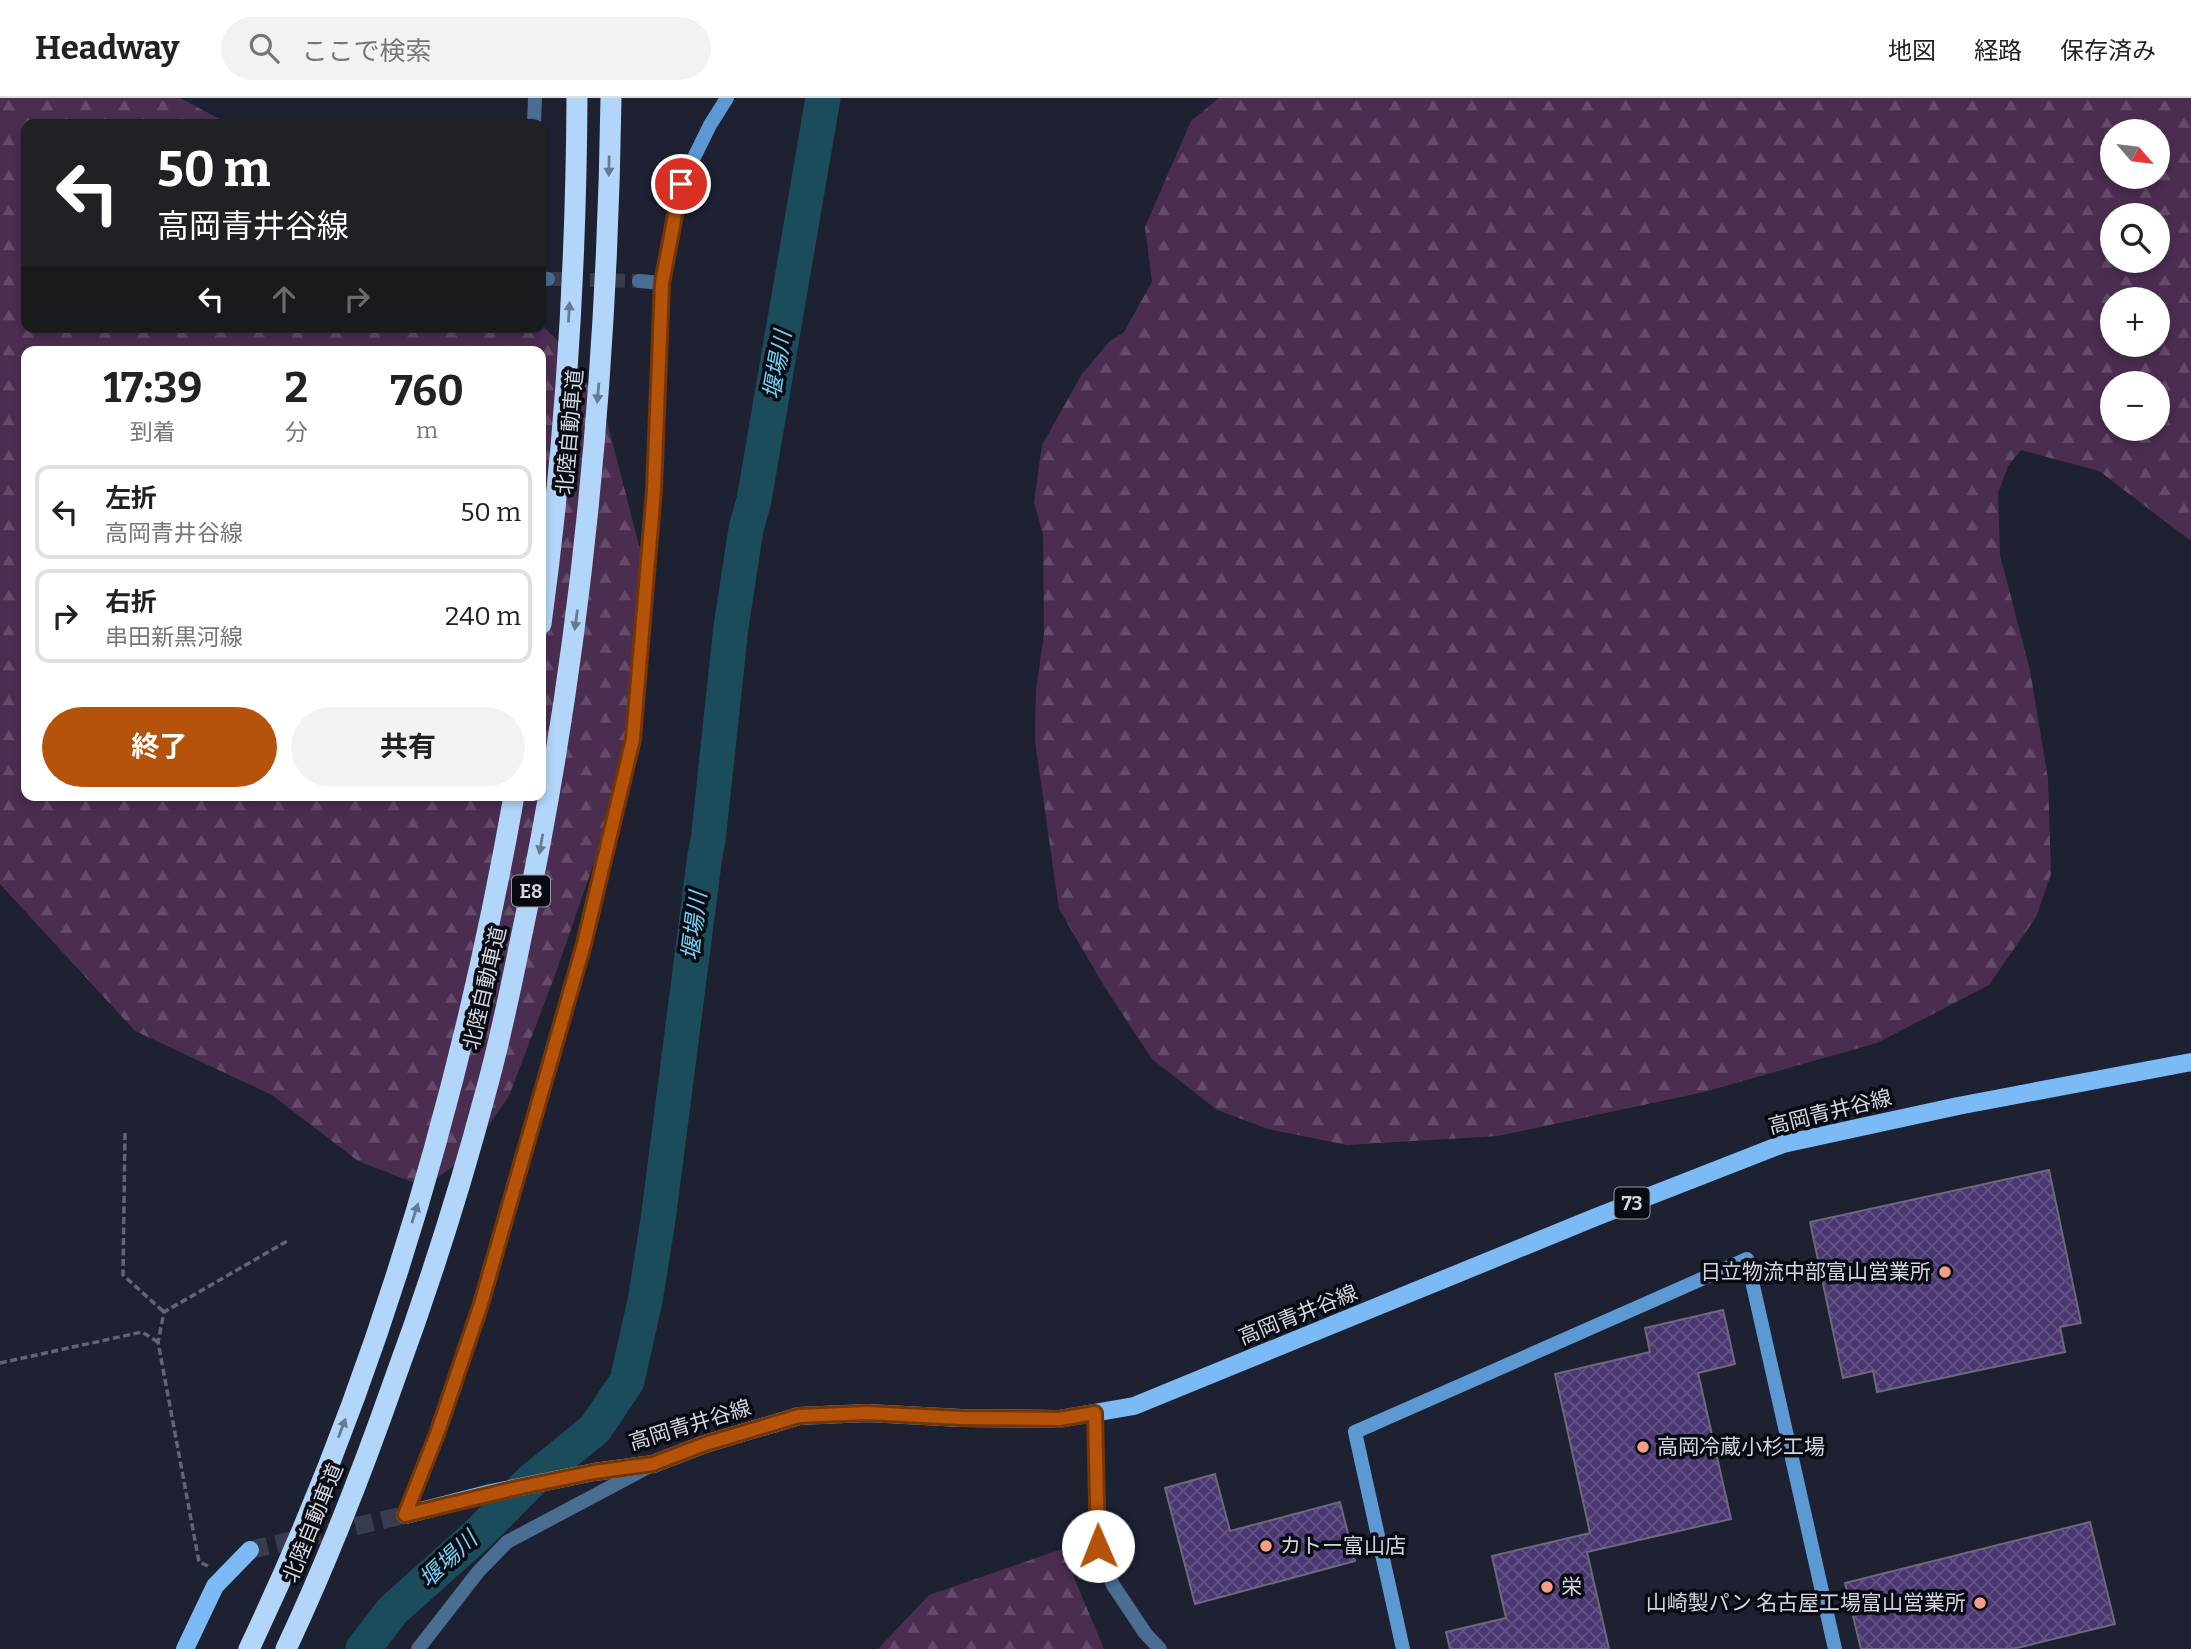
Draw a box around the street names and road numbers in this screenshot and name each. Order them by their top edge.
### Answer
street label: 北陸自動車道 [552,368,588,496]
road number: E8 [512,876,550,906]
street label: 北陸自動車道 [458,924,512,1052]
street label: 高岡青井谷線 [1766,1084,1894,1140]
road number: 73 [1614,1188,1650,1218]
street label: 高岡青井谷線 [1235,1279,1361,1351]
street label: 高岡青井谷線 [626,1394,754,1456]
street label: 北陸自動車道 [277,1460,349,1586]

